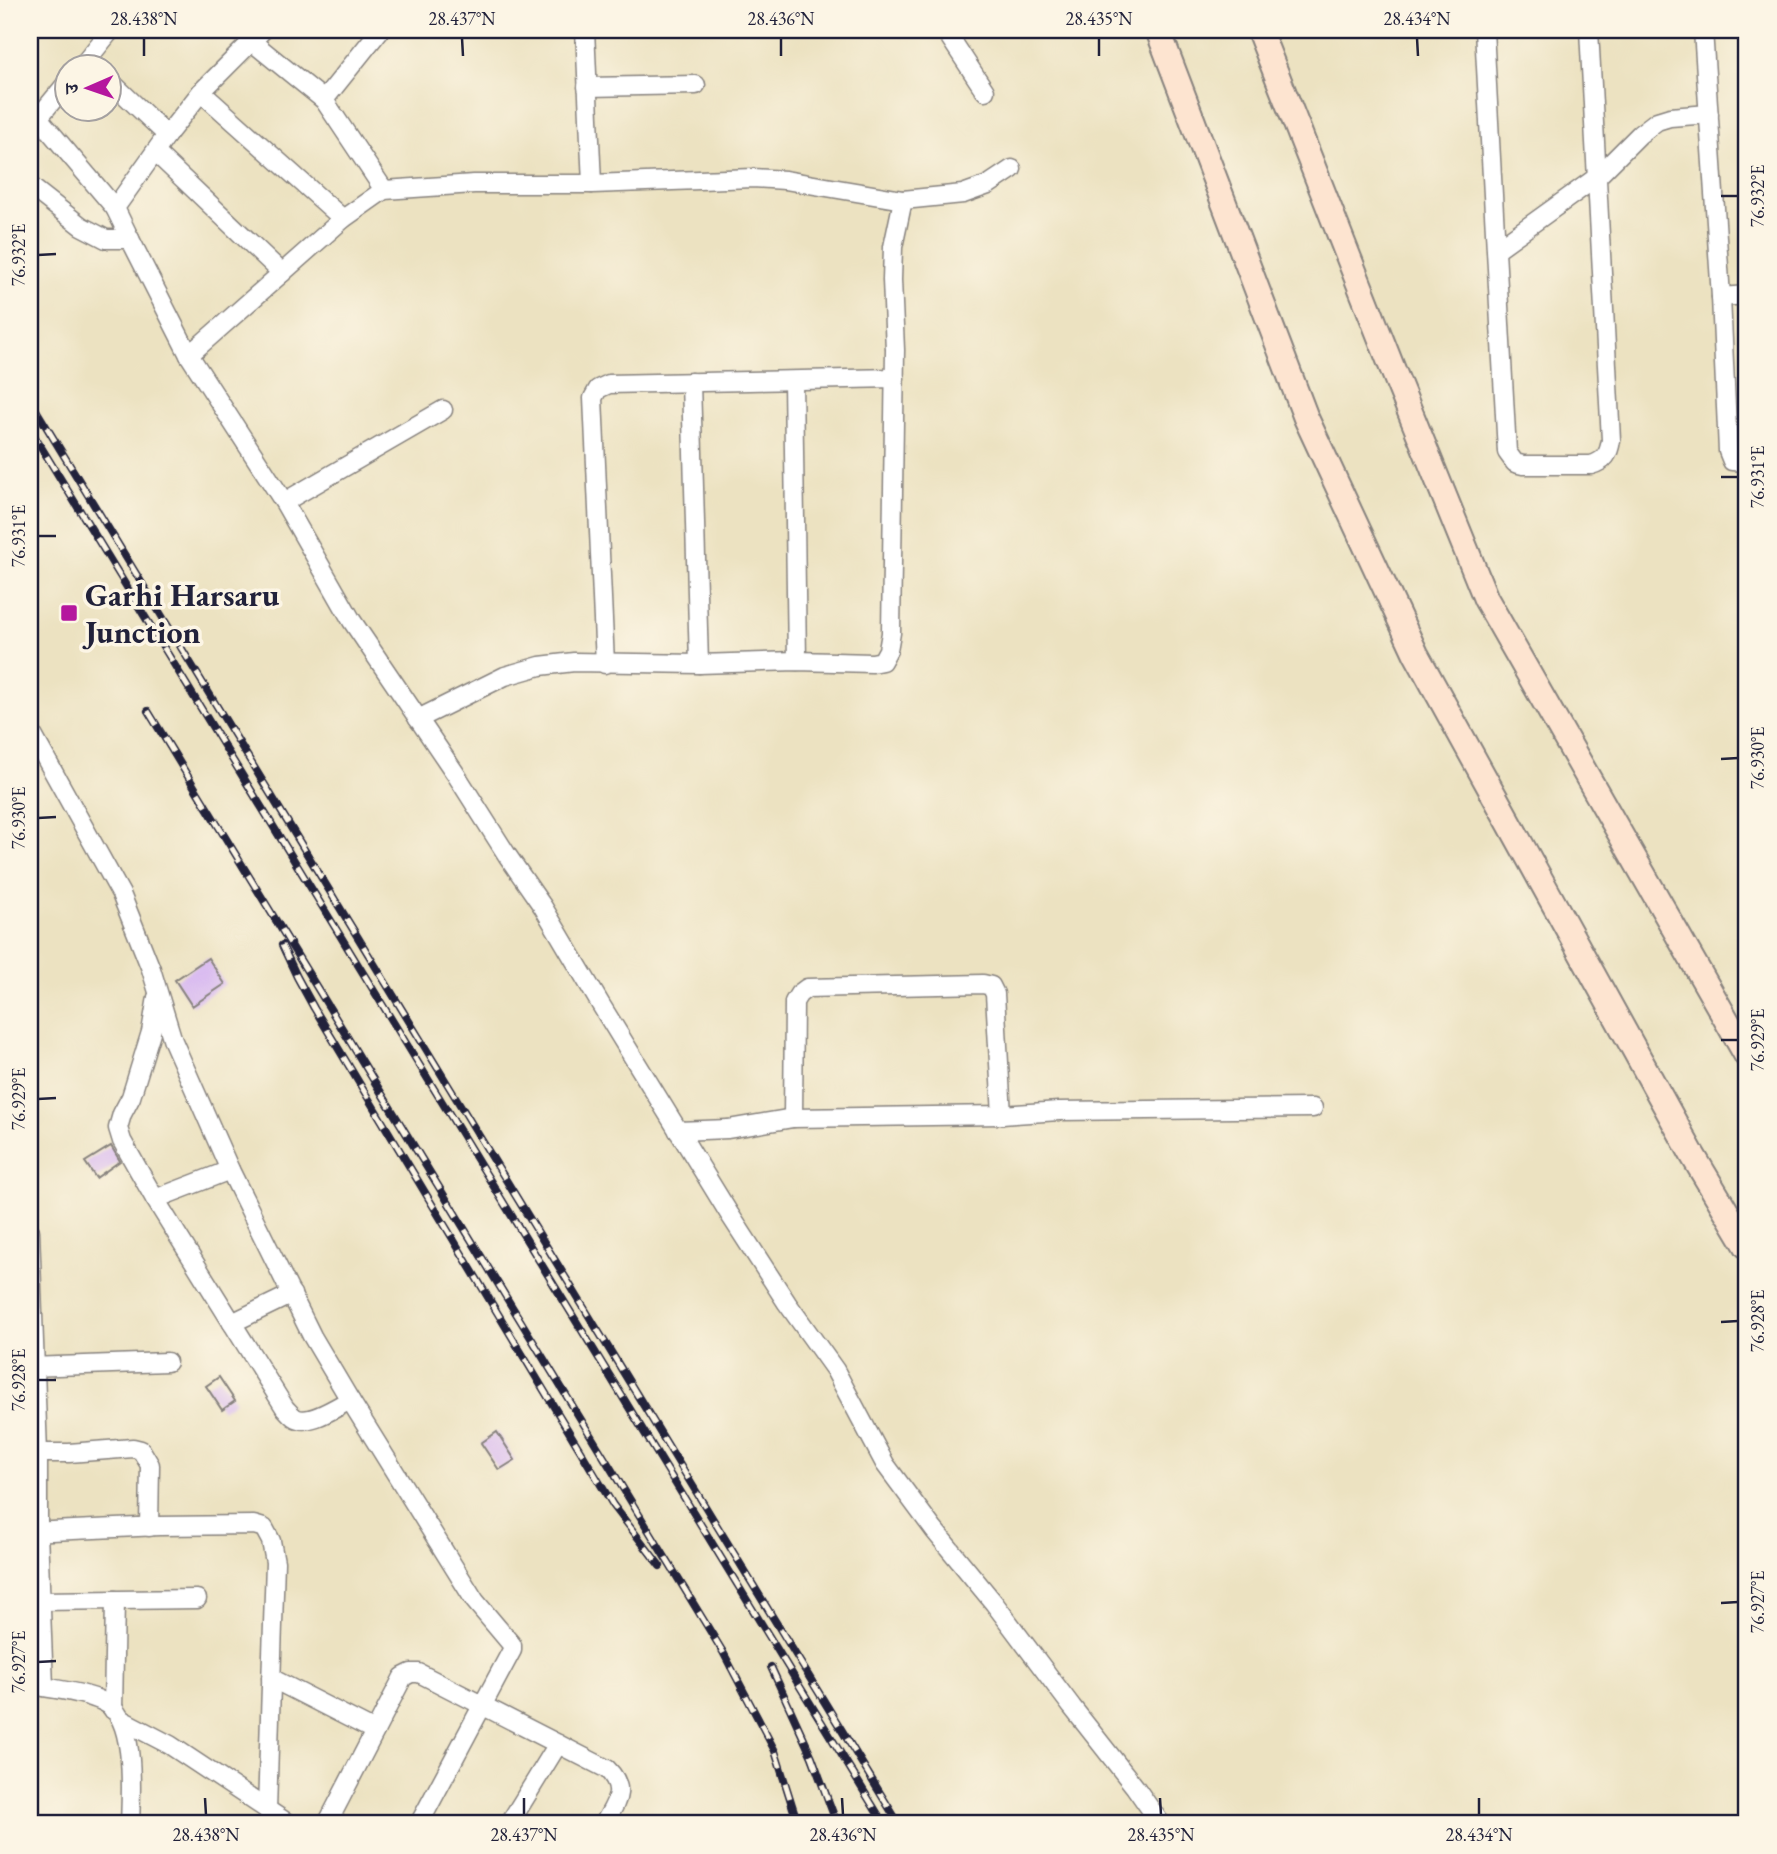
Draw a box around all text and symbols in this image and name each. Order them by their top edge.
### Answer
text: 28.438°N [111,7,178,30]
text: 28.437°N [429,7,496,30]
text: 28.436°N [748,7,815,30]
text: 28.435°N [1066,7,1133,30]
text: 28.434°N [1384,7,1451,30]
north arrow [52,52,122,122]
text: उ [59,82,84,96]
text: 76.932°E [1746,165,1769,227]
text: 76.932°E [7,224,30,286]
text: 76.931°E [1746,446,1769,508]
text: 76.931°E [7,505,30,567]
place label: Garhi Harsaru Junction [82,574,280,653]
marker: Garhi Harsaru Junction [59,603,79,623]
text: 76.930°E [1746,727,1769,789]
text: 76.930°E [7,787,30,849]
text: 76.929°E [1746,1009,1769,1071]
text: 76.929°E [7,1068,30,1130]
text: 76.928°E [1746,1290,1769,1352]
text: 76.928°E [7,1349,30,1411]
text: 76.927°E [1746,1571,1769,1633]
text: 76.927°E [7,1631,30,1693]
text: 28.438°N [173,1823,240,1846]
text: 28.437°N [491,1823,558,1846]
text: 28.436°N [810,1823,877,1846]
text: 28.435°N [1128,1823,1195,1846]
text: 28.434°N [1446,1823,1513,1846]

